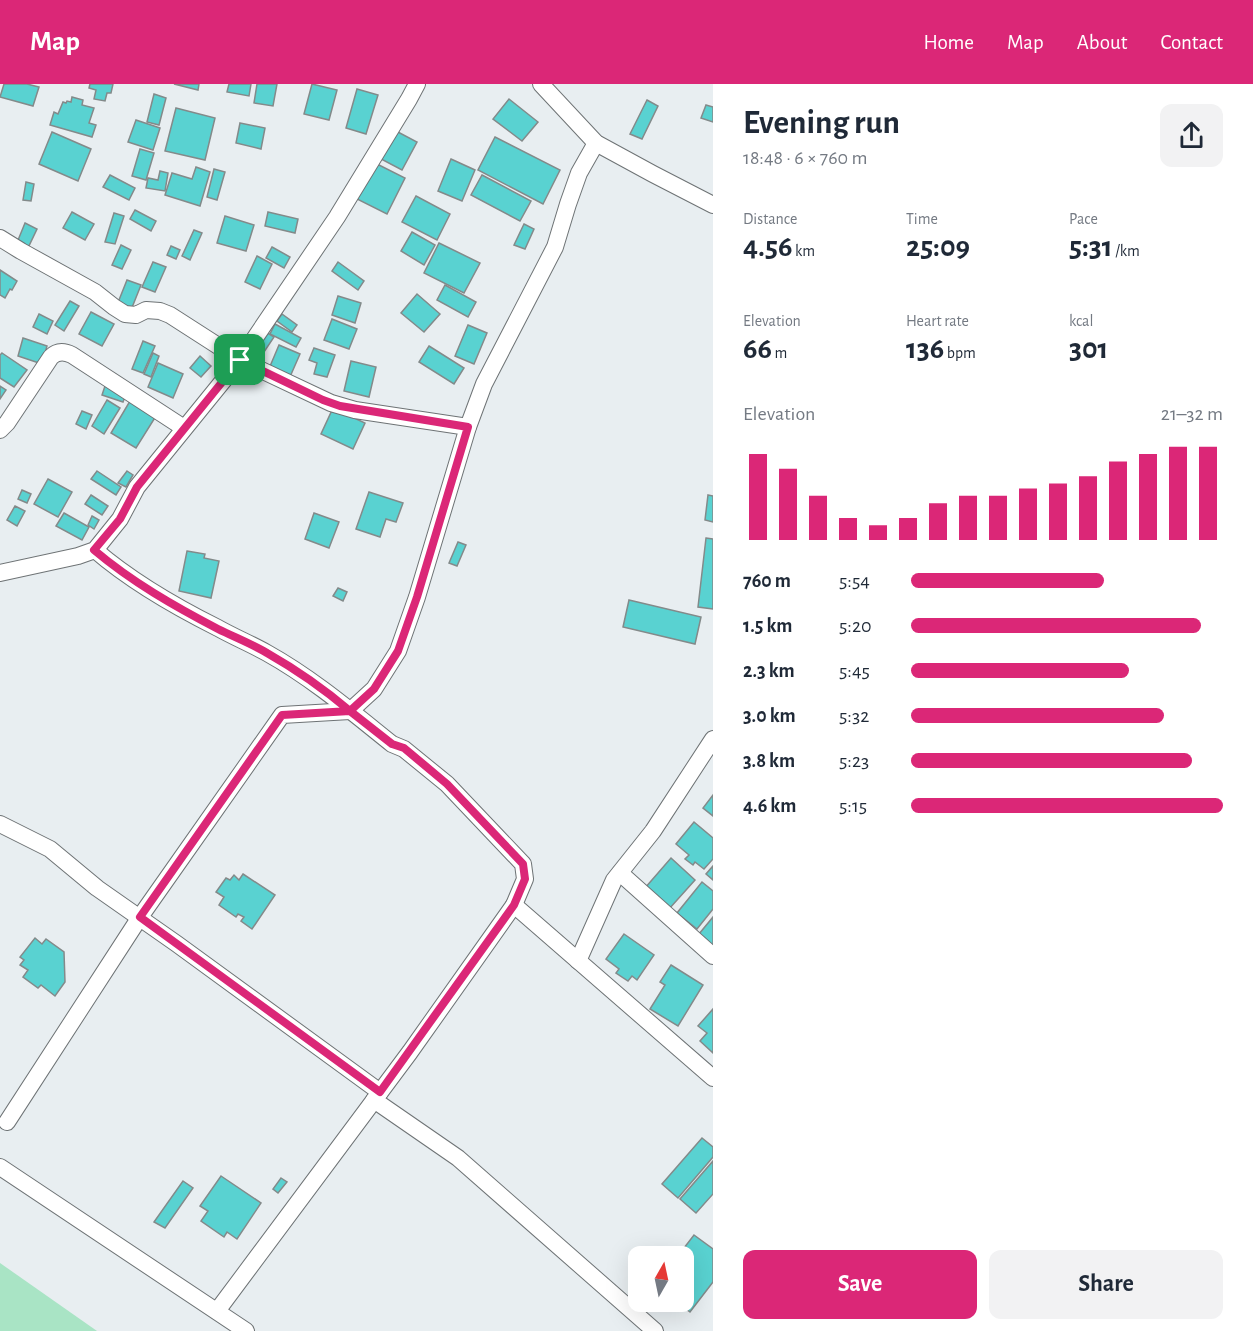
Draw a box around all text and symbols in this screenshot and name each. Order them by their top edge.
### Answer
text: Map [30,28,80,56]
text: Home [923,32,974,53]
text: Map [1007,32,1044,53]
text: About [1077,32,1127,53]
text: Contact [1160,32,1223,53]
button: share [1160,104,1223,167]
text: Evening run [743,107,900,140]
text: 18:48 · 6 × 760 m [743,148,867,168]
text: Distance [743,211,797,227]
text: Time [906,211,938,227]
text: Pace [1069,211,1098,227]
text: 4.56 [743,232,792,262]
text: 25:09 [906,232,970,262]
text: 5:31 [1069,232,1113,262]
text: km [792,243,815,259]
text: /km [1113,243,1140,259]
text: Elevation [743,313,801,329]
text: Heart rate [906,313,969,329]
text: kcal [1069,313,1093,329]
pin [214,334,265,385]
text: 66 [743,334,772,364]
text: 136 [906,334,944,364]
text: 301 [1069,334,1108,364]
icon: arrive [223,343,256,376]
text: m [772,345,787,361]
text: bpm [944,345,976,361]
text: Elevation [743,404,815,424]
text: 21–32 m [1161,404,1223,424]
text: 760 m [743,571,791,591]
text: 5:54 [839,571,870,591]
text: 1.5 km [743,616,792,636]
text: 5:20 [839,616,872,636]
text: 2.3 km [743,661,795,681]
text: 5:45 [839,661,870,681]
text: 3.0 km [743,706,796,726]
text: 5:32 [839,706,869,726]
text: 3.8 km [743,751,795,771]
text: 5:23 [839,751,869,771]
text: 4.6 km [743,796,796,816]
text: 5:15 [839,796,867,816]
north arrow [628,1246,694,1312]
map controls [628,1246,694,1312]
button: Save [743,1250,977,1319]
button: Share [989,1250,1223,1319]

